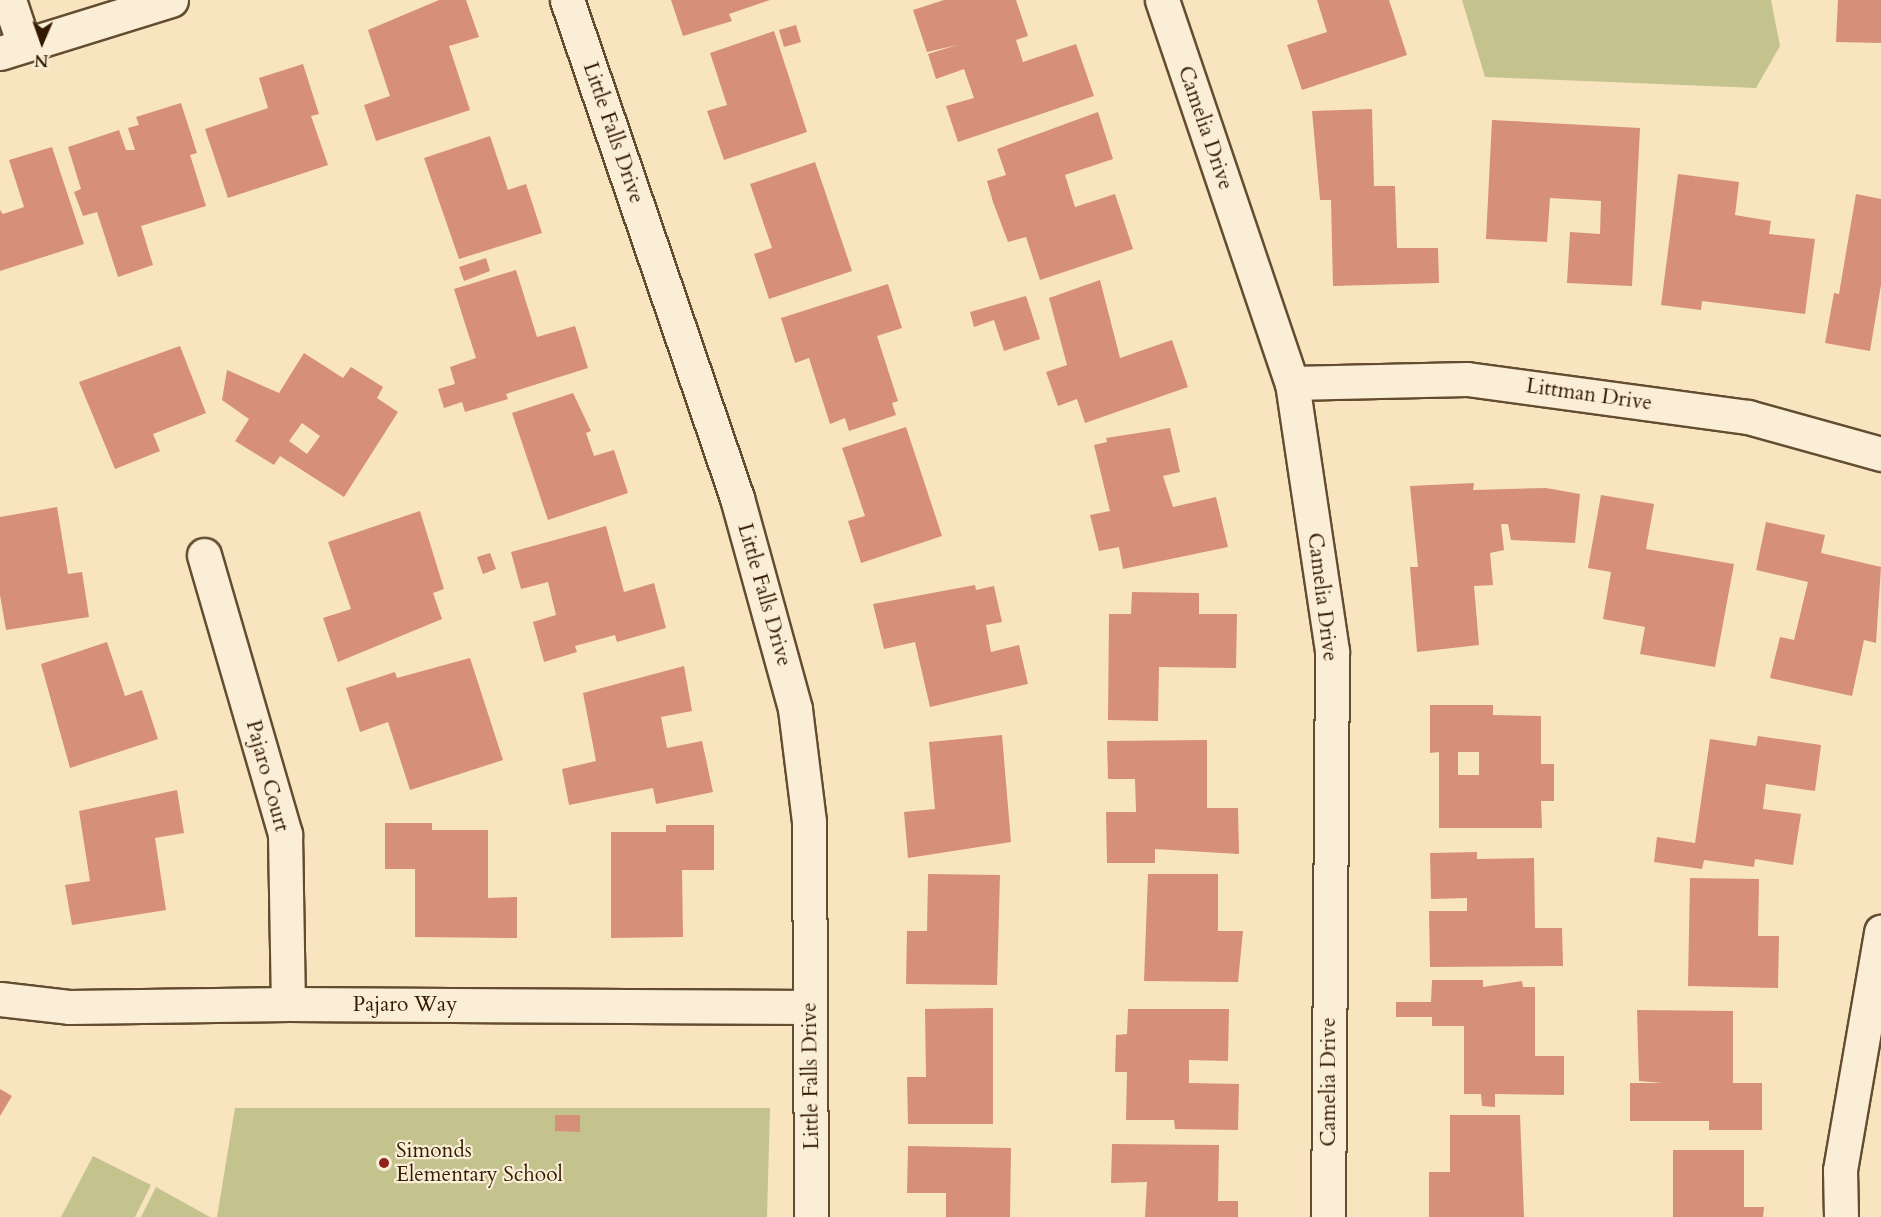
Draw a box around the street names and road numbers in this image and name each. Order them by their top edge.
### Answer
street label: Little Falls Drive [577,59,649,207]
street label: Camelia Drive [1172,63,1238,193]
street label: Littman Drive [1524,374,1654,416]
street label: Little Falls Drive [732,521,796,669]
street label: Camelia Drive [1302,531,1342,663]
street label: Pajaro Court [240,718,294,834]
street label: Pajaro Way [353,992,457,1018]
street label: Little Falls Drive [797,1002,825,1150]
street label: Camelia Drive [1316,1017,1342,1147]

